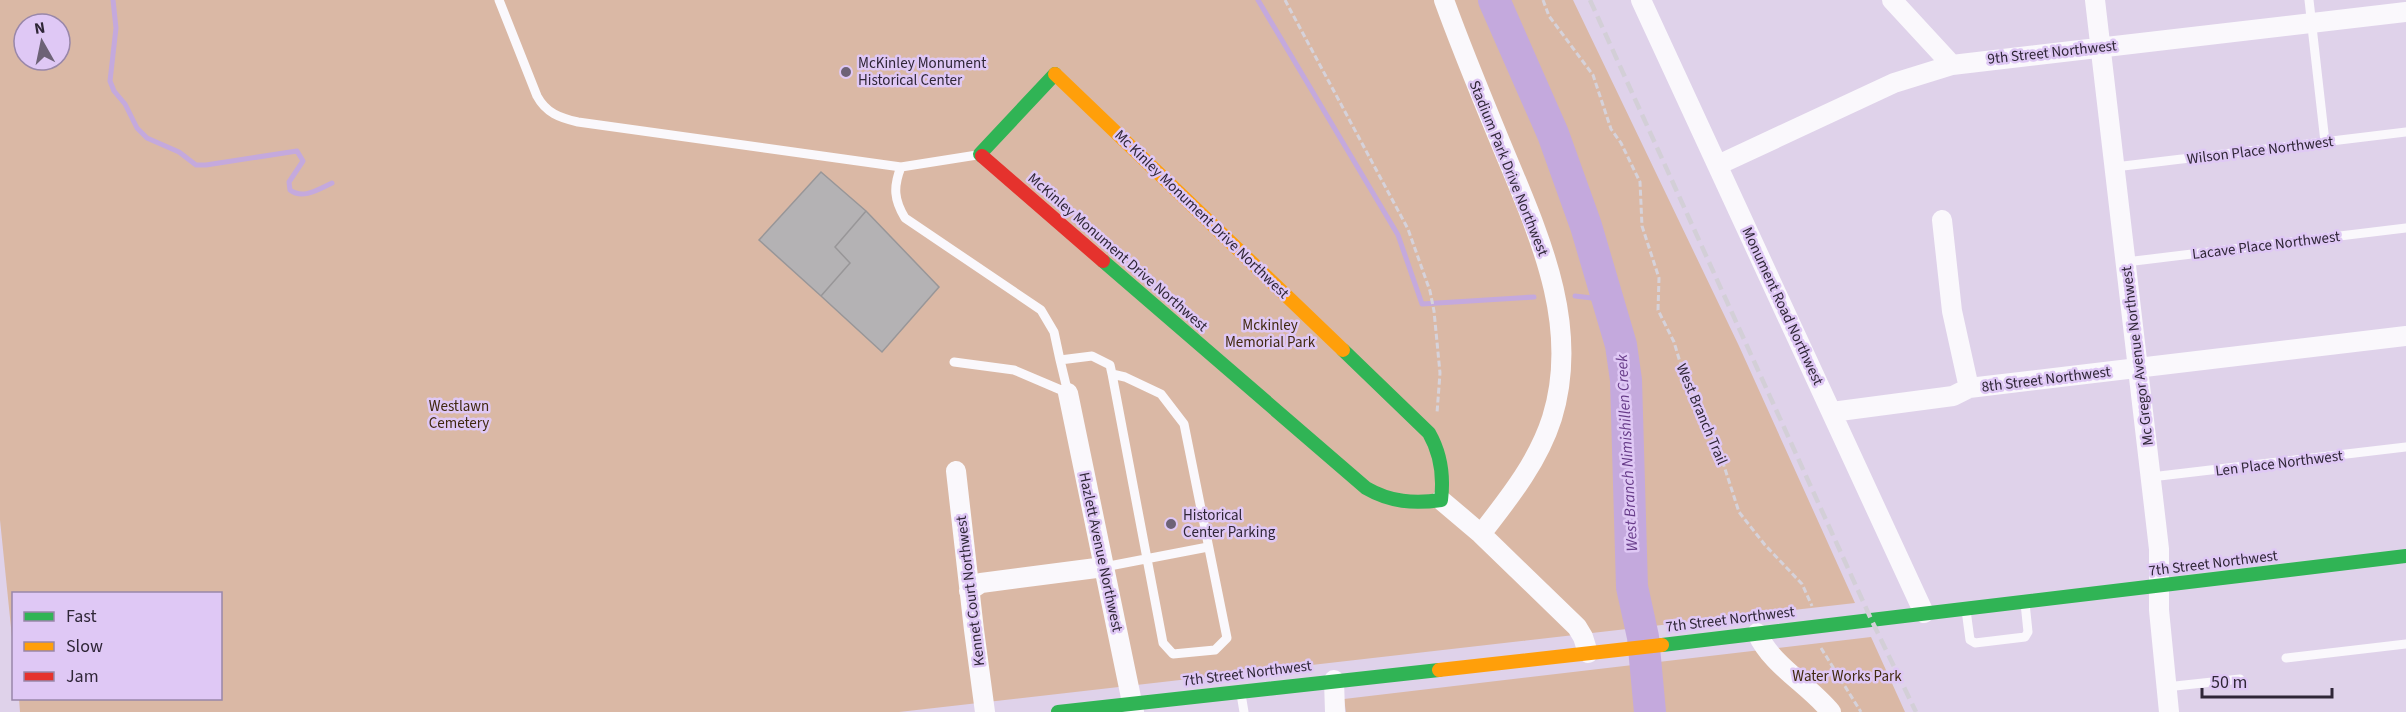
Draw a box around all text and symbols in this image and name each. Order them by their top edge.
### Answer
north arrow [12,12,72,72]
text: N [33,16,47,40]
street label: 9th Street Northwest [1986,35,2118,70]
place label: McKinley Monument Historical Center [858,53,986,91]
marker: McKinley Monument Historical Center [839,65,853,79]
street label: Stadium Park Drive Northwest [1464,77,1553,259]
street label: Mc Kinley Monument Drive Northwest [1110,125,1294,304]
street label: Wilson Place Northwest [2186,131,2334,170]
street label: McKinley Monument Drive Northwest [1023,168,1212,336]
street label: Monument Road Northwest [1737,224,1828,389]
street label: Lacave Place Northwest [2191,226,2341,265]
street label: Mc Gregor Avenue Northwest [2116,265,2159,447]
park label: Mckinley Memorial Park [1225,315,1316,353]
water label: West Branch Nimishillen Creek [1611,353,1643,552]
street label: West Branch Trail [1671,360,1732,468]
street label: 8th Street Northwest [1980,361,2112,398]
park label: Westlawn Cemetery [429,396,489,434]
street label: Len Place Northwest [2214,445,2344,482]
street label: Hazlett Avenue Northwest [1073,470,1128,634]
place label: Historical Center Parking [1183,505,1276,543]
street label: Kennet Court Northwest [951,515,990,667]
marker: Historical Center Parking [1164,517,1178,531]
street label: 7th Street Northwest [2147,545,2279,582]
legend [12,592,222,700]
street label: 7th Street Northwest [1664,601,1796,638]
text: Fast [66,604,97,629]
text: Slow [66,634,103,659]
street label: 7th Street Northwest [1181,655,1313,692]
scale bar [2202,661,2332,699]
text: Jam [66,664,99,689]
park label: Water Works Park [1792,666,1902,687]
text: 50 m [2211,670,2247,695]

